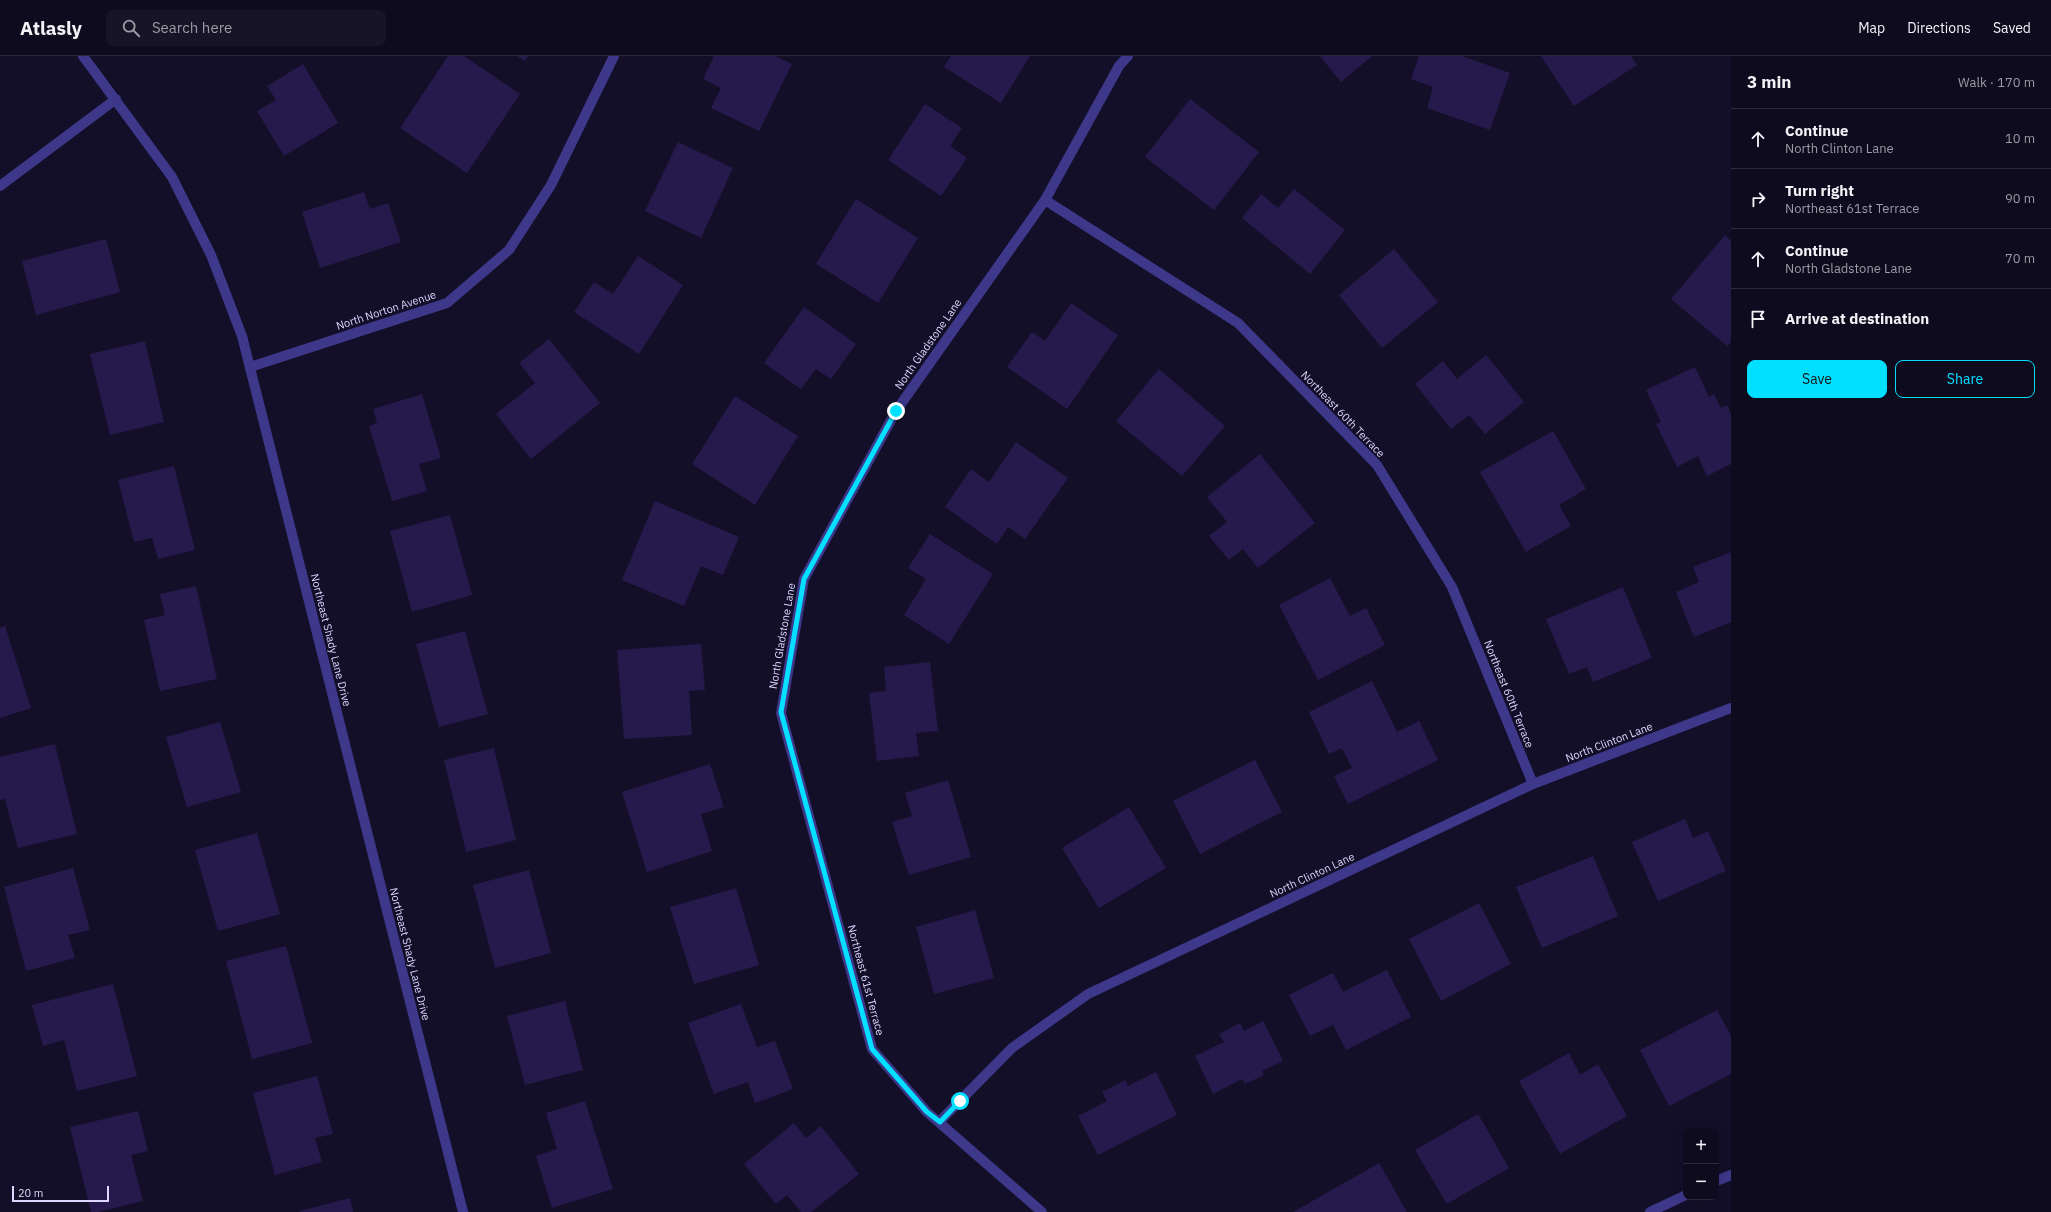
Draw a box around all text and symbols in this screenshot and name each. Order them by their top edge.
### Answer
search box [106,10,386,46]
text: Atlasly [20,16,82,40]
icon: search [120,17,142,39]
text: Search here [152,18,232,37]
text: Map [1858,19,1885,37]
text: Directions [1907,19,1971,37]
text: Saved [1993,19,2031,37]
text: 3 min [1747,71,1791,93]
text: Walk · 170 m [1958,74,2035,91]
text: Continue [1785,121,1849,140]
icon: ahead [1747,128,1769,150]
text: 10 m [2005,130,2035,147]
text: North Clinton Lane [1785,140,1894,157]
text: Turn right [1785,181,1854,200]
icon: right [1747,188,1769,210]
text: 90 m [2005,190,2035,207]
text: Northeast 61st Terrace [1785,200,1919,217]
text: Continue [1785,241,1849,260]
icon: ahead [1747,248,1769,270]
text: 70 m [2005,250,2035,267]
text: North Gladstone Lane [1785,260,1912,277]
street label: North Norton Avenue [334,287,438,333]
street label: North Gladstone Lane [891,296,965,392]
icon: arrive [1747,308,1769,330]
text: Arrive at destination [1785,309,1929,328]
button: Save [1747,360,1887,398]
button: Share [1895,360,2035,398]
street label: Northeast 60th Terrace [1298,368,1388,460]
route end [887,402,905,420]
street label: Northeast Shady Lane Drive [308,572,354,708]
street label: North Gladstone Lane [766,582,798,690]
street label: Northeast 60th Terrace [1481,638,1537,750]
street label: North Clinton Lane [1564,719,1654,765]
street label: North Clinton Lane [1267,849,1357,901]
street label: Northeast Shady Lane Drive [387,886,433,1022]
street label: Northeast 61st Terrace [845,923,887,1037]
route start [951,1092,969,1110]
map controls [1683,1128,1719,1200]
button: + [1683,1128,1719,1164]
button: − [1683,1164,1719,1200]
scale bar [12,1184,109,1203]
text: 20 m [18,1186,43,1200]

